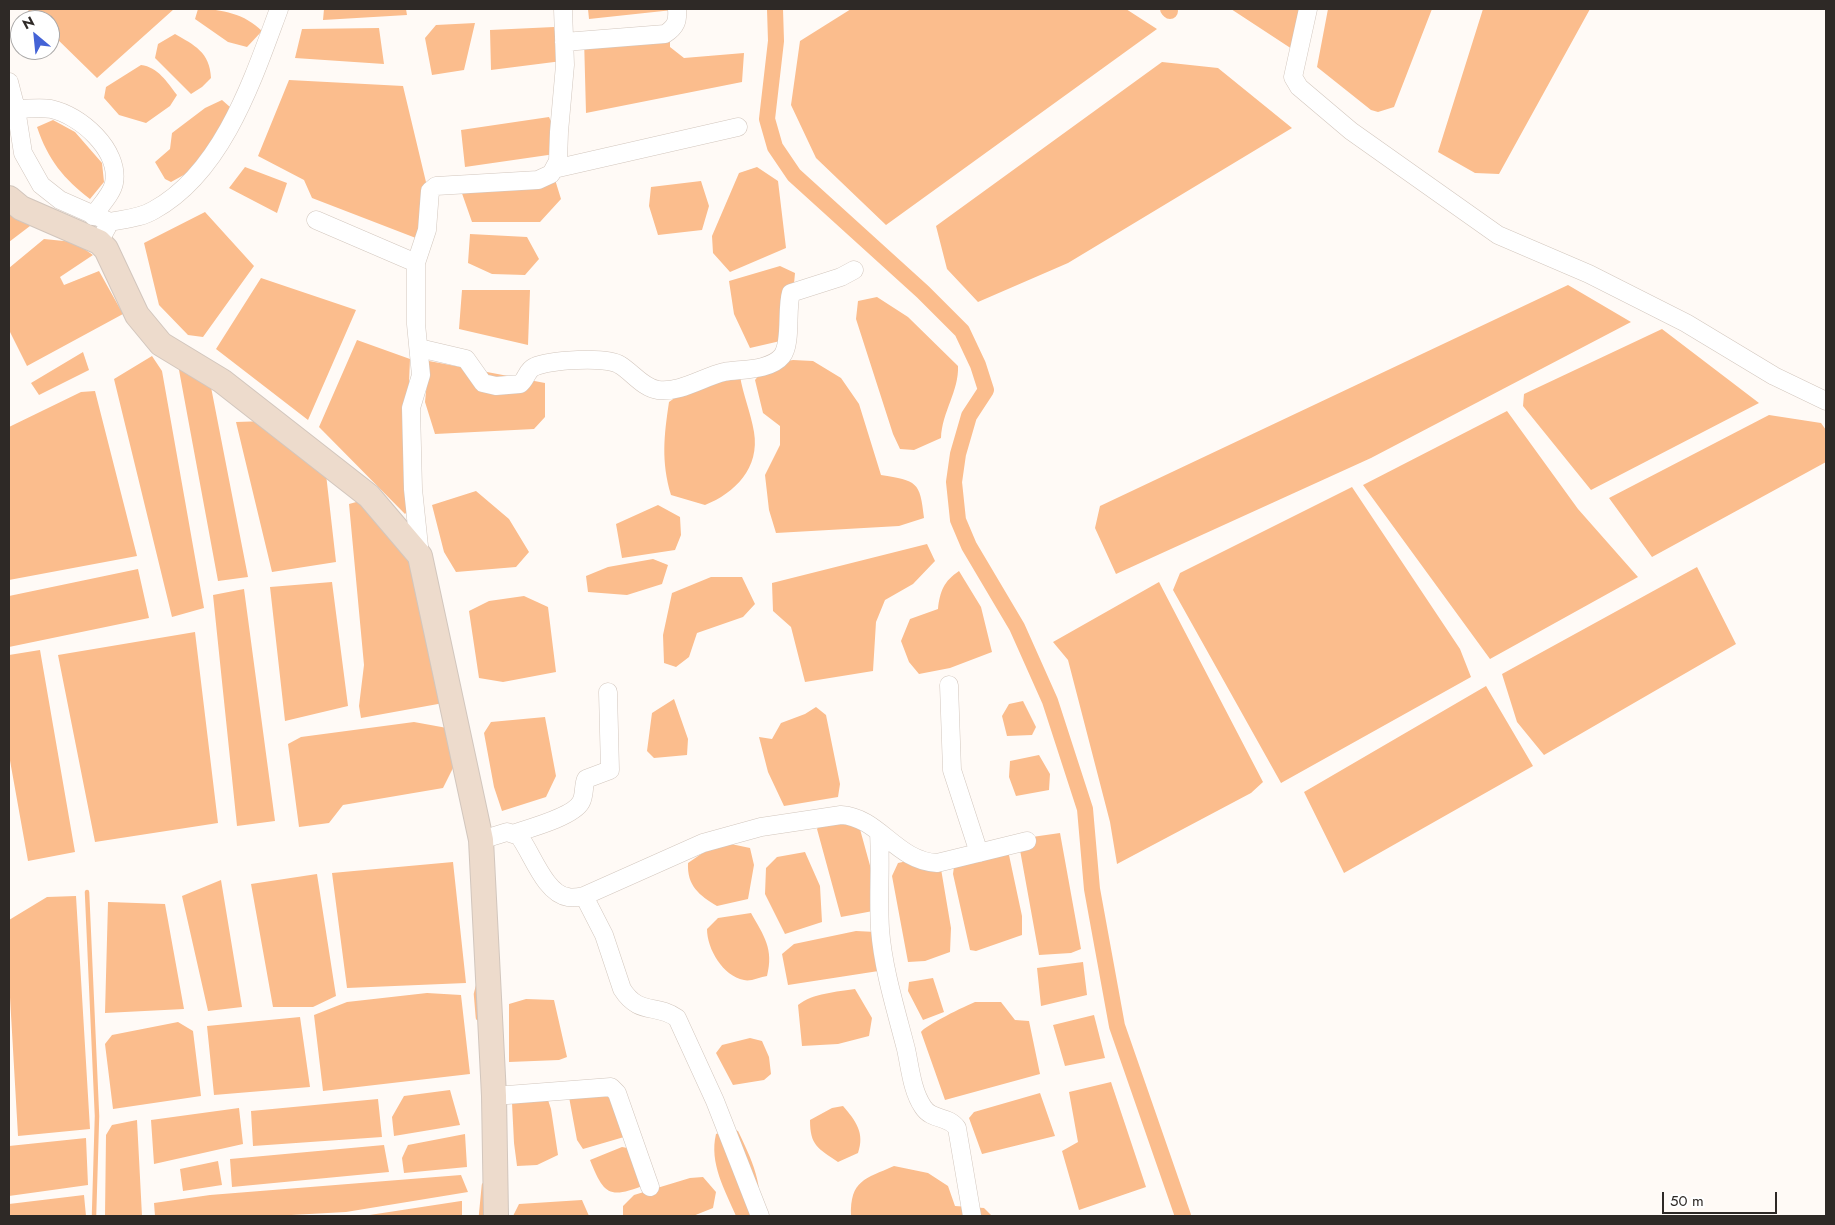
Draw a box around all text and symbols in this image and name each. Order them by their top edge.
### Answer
north arrow [10,10,60,60]
text: N [19,11,38,34]
scale bar [1665,1182,1780,1214]
text: 50 m [1670,1190,1704,1212]

